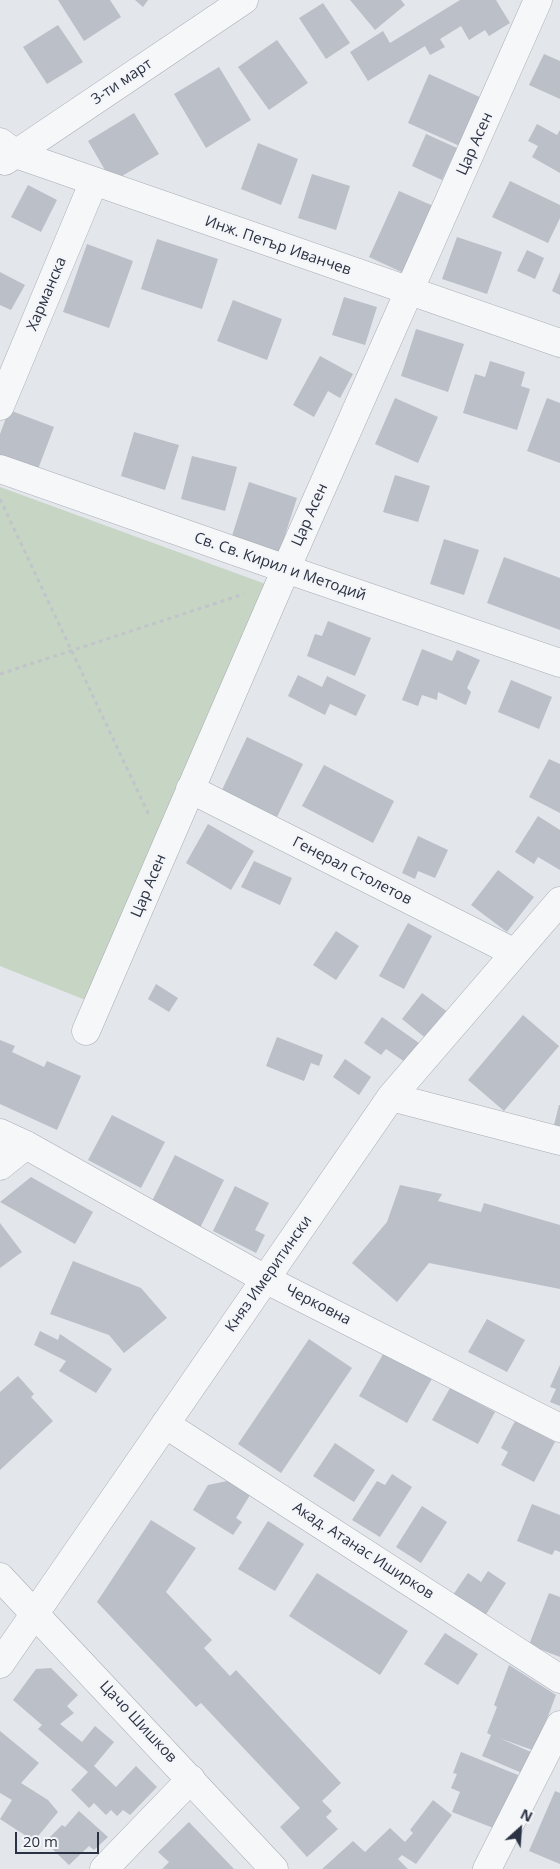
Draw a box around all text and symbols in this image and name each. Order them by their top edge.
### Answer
street label: 3-ти март [88,55,156,109]
street label: Цар Асен [453,110,497,178]
street label: Инж. Петър Иванчев [202,213,354,279]
street label: Харманска [23,254,71,334]
street label: Цар Асен [288,481,332,549]
street label: Св. Св. Кирил и Методий [192,529,368,605]
street label: Генерал Столетов [289,833,415,909]
street label: Цар Асен [128,852,170,920]
street label: Княз Имеритински [222,1212,316,1336]
street label: Черковна [282,1281,354,1329]
street label: Акад. Атанас Иширков [289,1499,437,1603]
street label: Цачо Шишков [96,1677,180,1767]
north arrow [495,1804,545,1854]
text: N [518,1804,536,1826]
scale bar [18,1822,101,1854]
text: 20 m [23,1831,58,1851]

